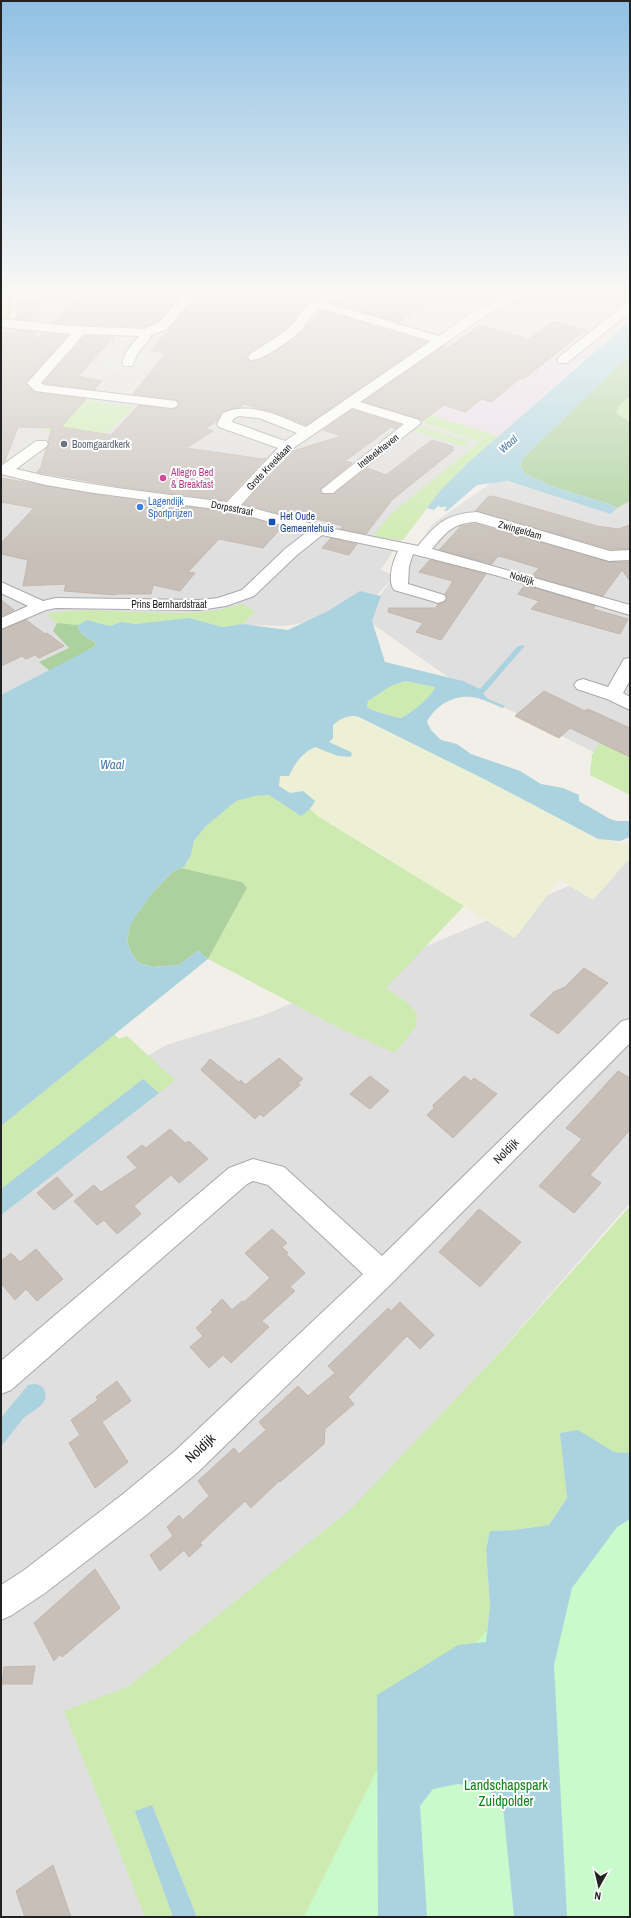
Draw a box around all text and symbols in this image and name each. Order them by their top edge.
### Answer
street label: Insteekhaven [355,431,401,471]
water label: Waal [496,431,521,456]
place label: Boomgaardkerk [72,438,131,451]
marker: Boomgaardkerk [59,439,69,449]
street label: Grote Kreeklaan [244,441,294,493]
place label: Allegro Bed & Breakfast [170,466,214,491]
marker: Allegro Bed & Breakfast [158,473,168,483]
place label: Lagendijk Sportprijzen [148,495,192,520]
street label: Dorpsstraat [210,498,255,519]
marker: Lagendijk Sportprijzen [135,502,145,512]
place label: Het Oude Gemeentehuis [280,510,334,535]
marker: Het Oude Gemeentehuis [267,517,277,527]
street label: Zwingeldam [497,518,543,542]
street label: Noldijk [508,568,537,588]
street label: Prins Bernhardstraat [131,598,208,611]
water label: Waal [100,756,125,773]
street label: Noldijk [490,1135,522,1167]
street label: Noldijk [181,1429,219,1467]
park label: Landschapspark Zuidpolder [464,1776,548,1810]
north arrow [579,1866,619,1906]
text: N [593,1889,602,1903]

